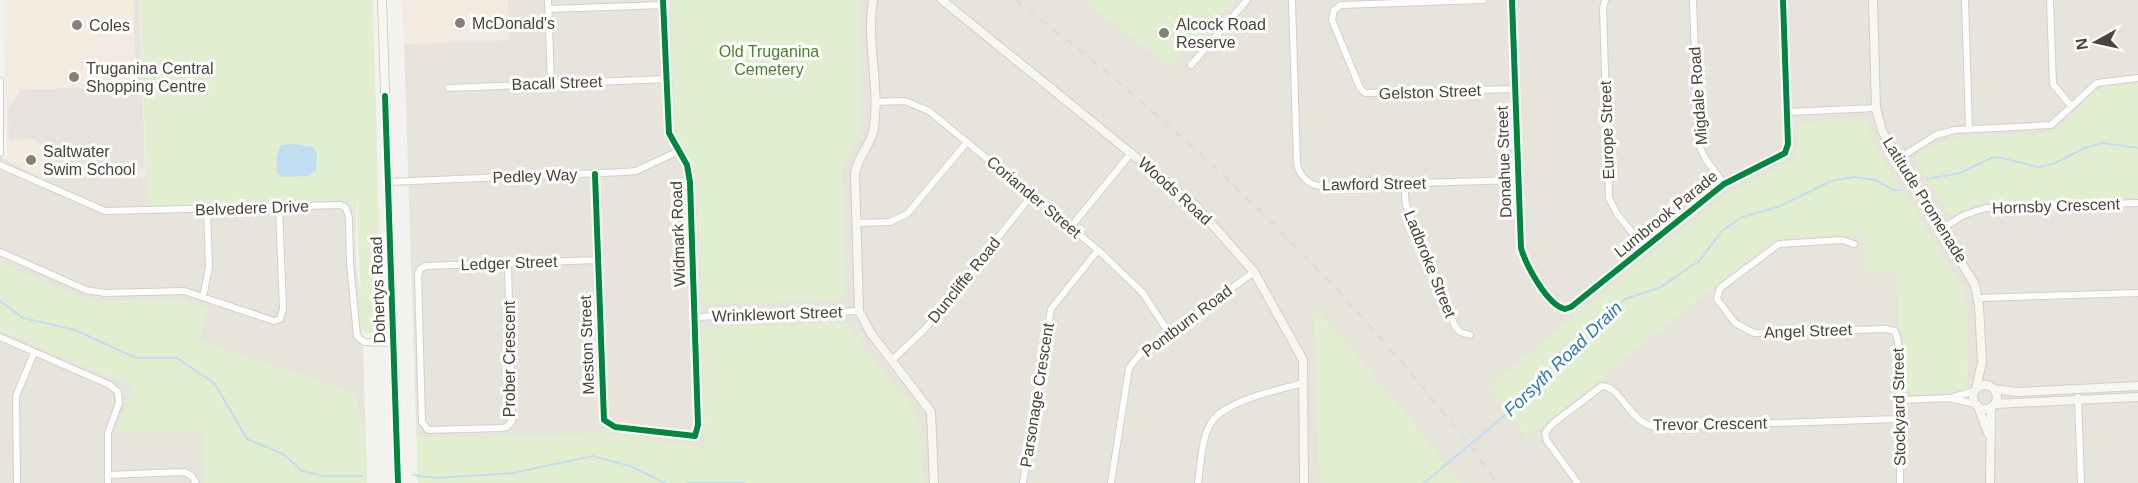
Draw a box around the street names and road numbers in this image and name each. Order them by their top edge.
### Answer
street label: Migdale Road [1686,46,1710,146]
street label: Bacall Street [511,73,603,93]
street label: Europe Street [1597,80,1617,180]
street label: Gelston Street [1379,82,1482,102]
street label: Donahue Street [1494,105,1514,218]
street label: Latitude Promenade [1880,134,1970,266]
street label: Coriander Street [984,153,1085,242]
street label: Woods Road [1135,154,1215,228]
street label: Pedley Way [492,166,578,186]
street label: Lumbrook Parade [1611,167,1721,261]
street label: Lawford Street [1322,175,1427,193]
street label: Widmark Road [668,181,688,287]
street label: Hornsby Crescent [1992,195,2121,217]
street label: Belvedere Drive [195,198,309,218]
street label: Ladbroke Street [1401,208,1459,320]
street label: Duncliffe Road [924,234,1004,326]
street label: Dohertys Road [368,236,388,344]
street label: Ledger Street [460,253,558,273]
street label: Pontburn Road [1139,282,1235,360]
street label: Meston Street [577,294,597,395]
street label: Prober Crescent [501,300,518,417]
street label: Wrinklewort Street [712,303,843,325]
street label: Parsonage Crescent [1017,321,1057,468]
street label: Angel Street [1764,321,1853,341]
street label: Stockyard Street [1889,347,1909,466]
street label: Trevor Crescent [1653,414,1768,433]

